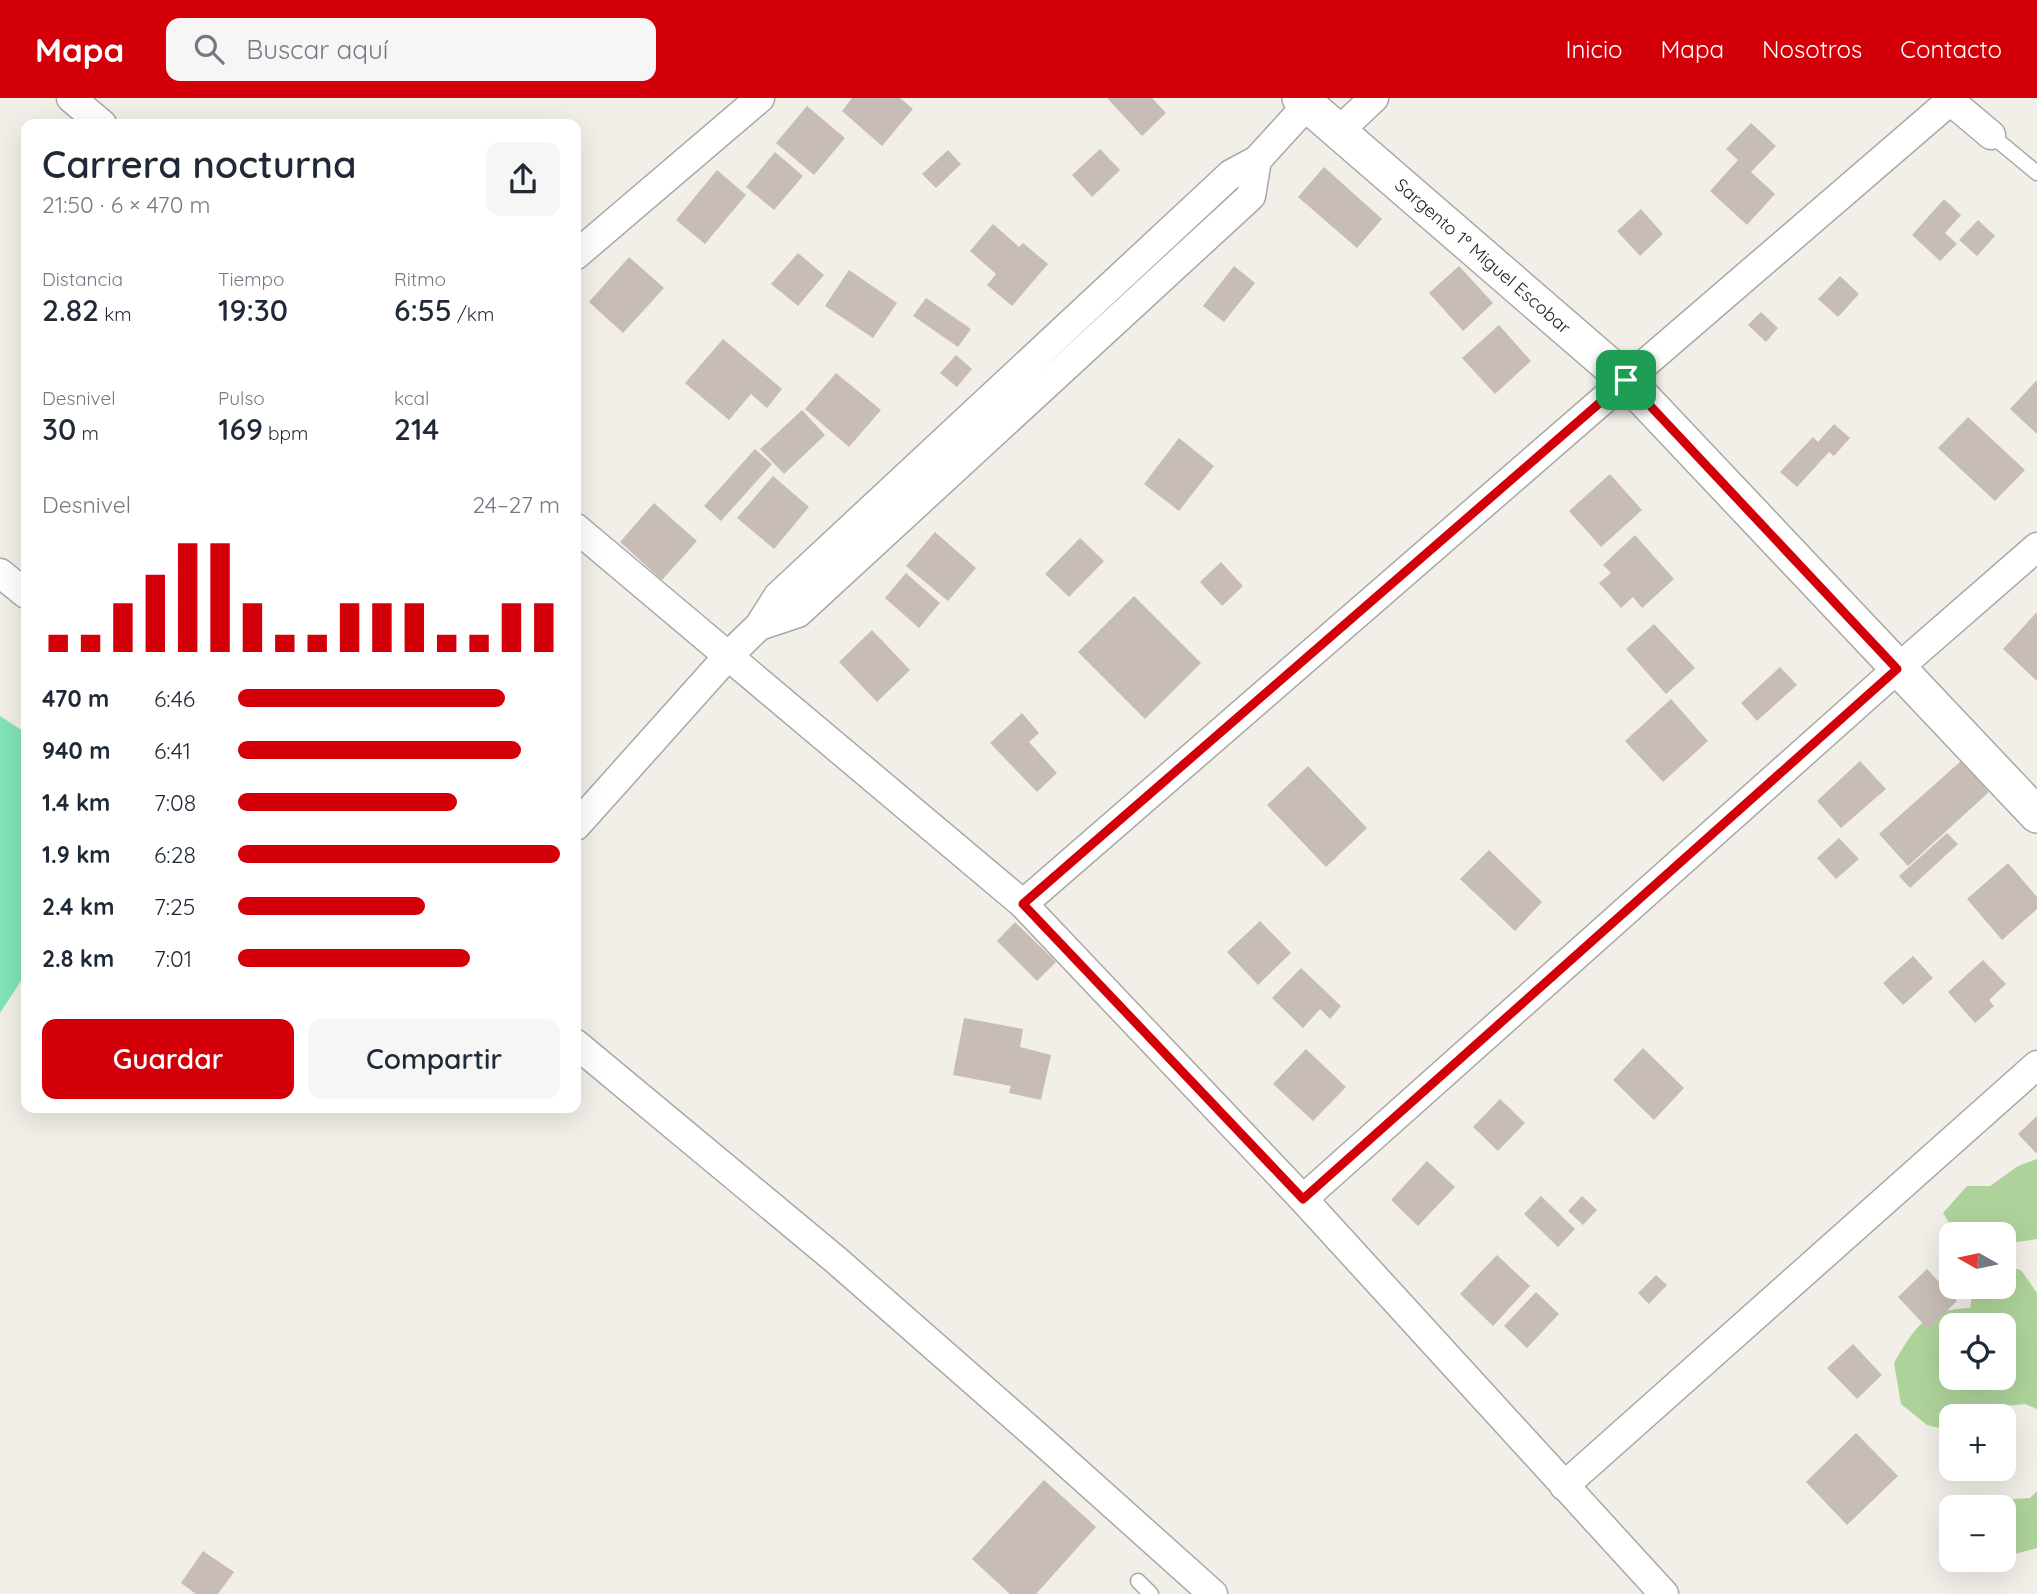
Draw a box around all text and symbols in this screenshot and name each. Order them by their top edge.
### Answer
search box [166,18,656,81]
text: Mapa [35,29,124,70]
icon: search [190,30,228,68]
text: Buscar aquí [246,33,388,66]
text: Inicio [1565,34,1623,64]
text: Mapa [1661,34,1724,64]
text: Nosotros [1762,34,1862,64]
text: Contacto [1900,34,2002,64]
text: Carrera nocturna [42,140,357,188]
button: share [486,142,560,216]
street label: Sargento 1º Miguel Escobar [1390,173,1576,339]
text: 21:50 · 6 × 470 m [42,190,211,219]
text: Distancia [42,267,123,291]
text: Tiempo [218,267,285,291]
text: Ritmo [394,267,446,291]
text: 2.82 [42,291,99,329]
text: 19:30 [218,291,288,329]
text: 6:55 [394,291,452,329]
text: km [99,302,132,326]
text: /km [452,302,494,326]
pin [1596,350,1656,410]
icon: arrive [1607,361,1645,399]
text: Desnivel [42,386,116,410]
text: Pulso [218,386,265,410]
text: kcal [394,386,429,410]
text: 30 [42,410,76,448]
text: 169 [218,410,263,448]
text: 214 [394,410,439,448]
text: m [76,421,99,445]
text: bpm [263,421,308,445]
text: Desnivel [42,490,131,519]
text: 24–27 m [472,490,560,519]
text: 470 m [42,684,109,713]
text: 6:46 [154,684,195,713]
text: 940 m [42,736,110,765]
text: 6:41 [154,736,191,765]
text: 1.4 km [42,788,110,817]
text: 7:08 [154,788,196,817]
text: 1.9 km [42,840,110,869]
text: 6:28 [154,840,196,869]
text: 2.4 km [42,892,114,921]
text: 7:25 [154,892,195,921]
text: 2.8 km [42,944,114,973]
text: 7:01 [154,944,192,973]
button: Guardar [42,1019,294,1099]
button: Compartir [308,1019,560,1099]
north arrow [1939,1222,2016,1298]
map controls [1939,1222,2016,1572]
button: locate [1939,1313,2016,1390]
button: + [1939,1404,2016,1481]
button: − [1939,1495,2016,1572]

